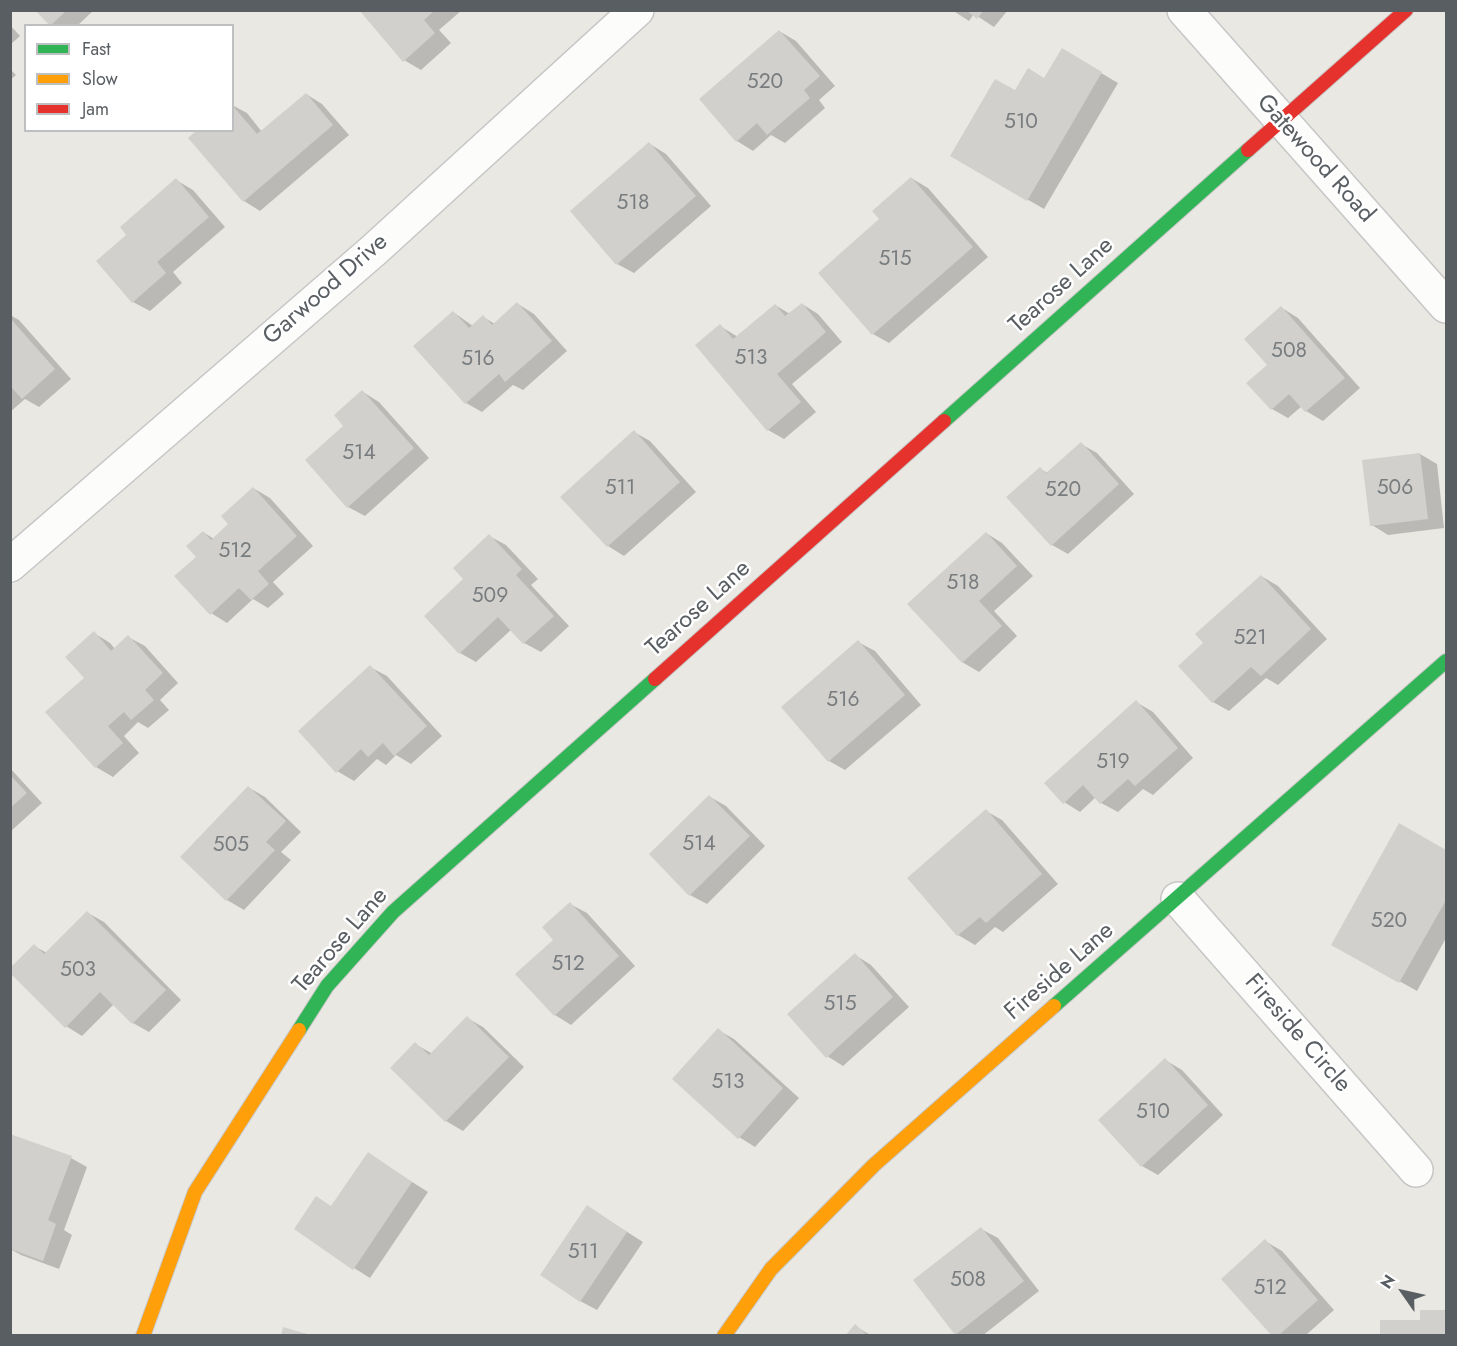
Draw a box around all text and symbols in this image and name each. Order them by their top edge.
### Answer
legend [24,24,234,132]
text: Fast [82,36,111,62]
text: Slow [82,66,118,92]
house number: 520 [747,70,783,96]
street label: Gatewood Road [1250,89,1380,229]
text: Jam [82,96,109,122]
house number: 510 [1004,110,1038,136]
house number: 518 [617,191,649,217]
street label: Garwood Drive [258,228,394,352]
street label: Tearose Lane [1004,232,1120,340]
house number: 515 [878,247,912,273]
house number: 508 [1271,339,1307,365]
house number: 513 [735,346,767,372]
house number: 516 [461,347,495,373]
house number: 514 [342,441,376,467]
house number: 511 [605,476,635,502]
house number: 506 [1377,476,1413,502]
house number: 520 [1045,478,1081,504]
house number: 512 [218,539,252,565]
street label: Tearose Lane [641,555,757,663]
house number: 518 [947,571,979,597]
house number: 509 [472,584,508,610]
house number: 521 [1233,626,1267,652]
house number: 516 [826,688,860,714]
house number: 519 [1096,750,1130,776]
house number: 514 [682,832,716,858]
house number: 505 [213,833,249,859]
street label: Tearose Lane [287,882,395,1000]
house number: 520 [1371,909,1407,935]
street label: Fireside Lane [1000,917,1120,1027]
house number: 512 [551,952,585,978]
house number: 503 [60,958,96,984]
street label: Fireside Circle [1238,969,1356,1099]
house number: 515 [823,992,857,1018]
house number: 513 [712,1070,744,1096]
house number: 510 [1136,1100,1170,1126]
house number: 511 [568,1240,598,1266]
north arrow [1373,1262,1433,1322]
house number: 508 [950,1268,986,1294]
text: N [1375,1270,1401,1293]
house number: 512 [1253,1276,1287,1302]

